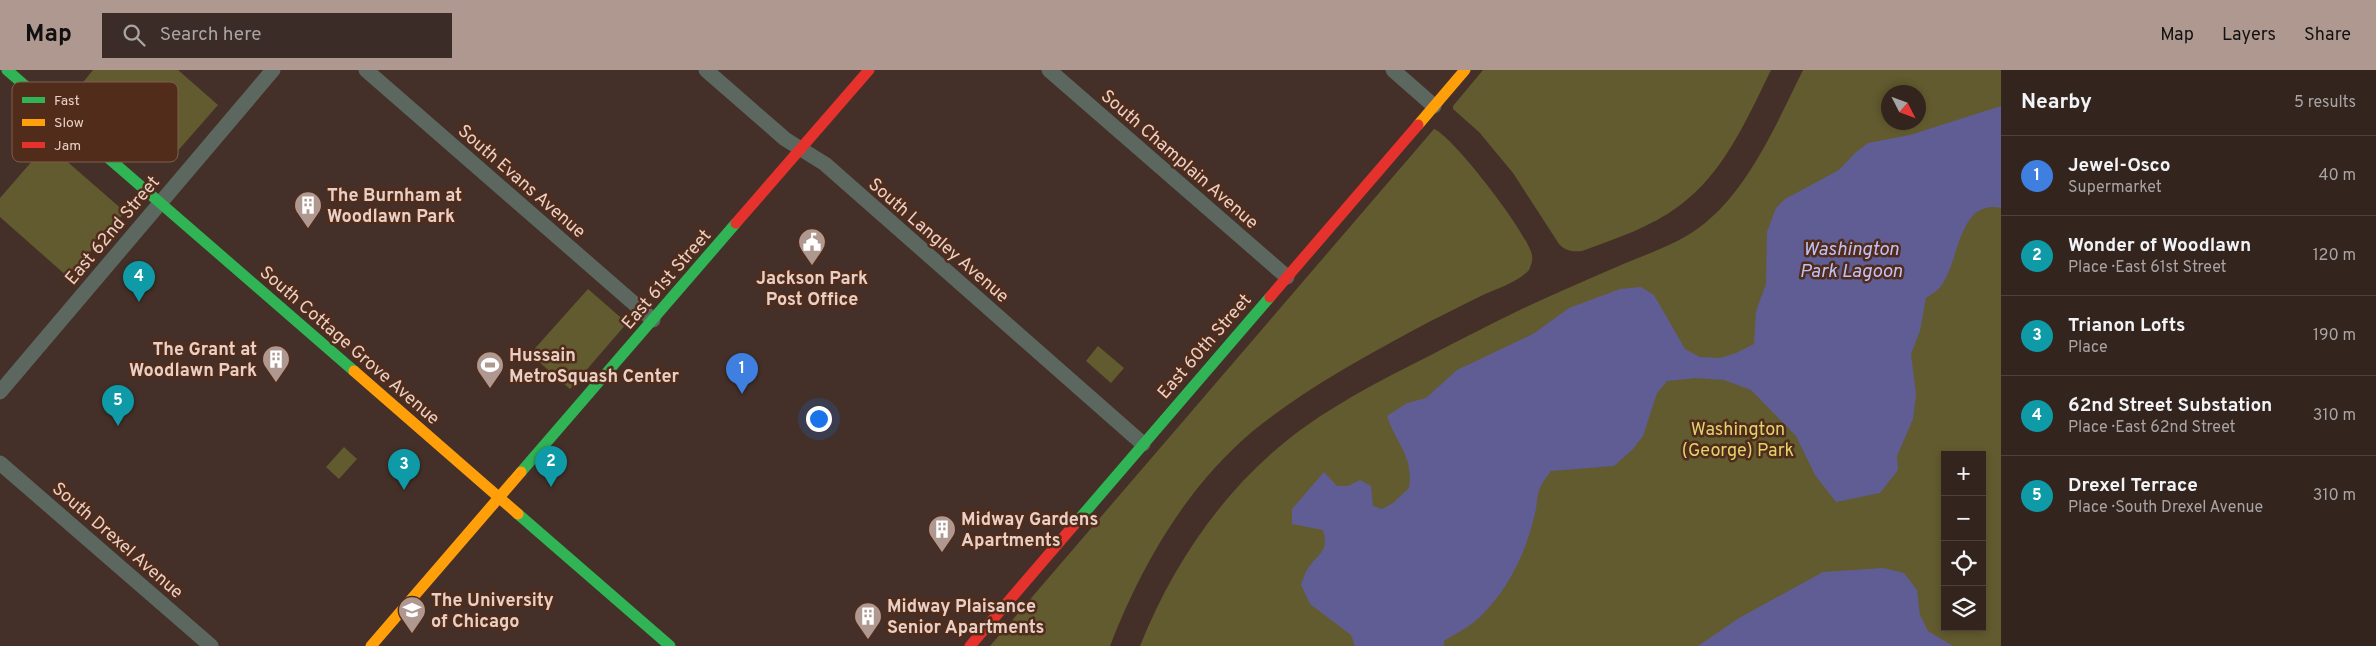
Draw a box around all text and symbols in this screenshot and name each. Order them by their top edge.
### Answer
search box [102,13,452,58]
text: Map [25,20,72,50]
icon: search [120,21,148,49]
text: Search here [160,23,261,47]
text: Map [2160,24,2194,47]
text: Layers [2222,24,2276,47]
text: Share [2304,24,2351,47]
legend [12,82,178,162]
street label: South Champlain Avenue [1096,85,1263,235]
north arrow [1881,85,1926,130]
text: Nearby [2021,89,2092,116]
text: Fast [54,93,80,110]
text: 5 results [2294,93,2356,113]
text: Slow [54,115,84,132]
street label: South Evans Avenue [452,120,590,244]
text: Jam [54,138,81,155]
text: Jewel-Osco [2068,154,2171,178]
text: 1 [2034,166,2040,186]
text: 40 m [2318,166,2356,186]
street label: East 62nd Street [61,172,166,290]
street label: South Langley Avenue [863,174,1013,309]
text: Supermarket [2068,178,2162,198]
place label: The Burnham at Woodlawn Park [327,185,462,229]
building icon: The Burnham at Woodlawn Park [293,190,323,229]
street label: East 61st Street [617,225,717,335]
public building icon: Jackson Park Post Office [797,227,827,266]
text: Wonder of Woodlawn [2068,234,2251,258]
water label: Washington Park Lagoon [1800,238,1903,284]
text: 2 [2032,246,2042,266]
text: 120 m [2313,246,2356,266]
text: Place · East 61st Street [2068,258,2227,278]
pin: 4 [123,261,155,302]
street label: South Cottage Grove Avenue [254,262,444,431]
place label: Jackson Park Post Office [756,268,868,312]
street label: East 60th Street [1153,290,1257,404]
text: Trianon Lofts [2068,314,2185,338]
text: 3 [2032,326,2042,346]
text: 190 m [2313,326,2356,346]
text: Place [2068,338,2108,358]
place label: The Grant at Woodlawn Park [129,339,257,383]
building icon: The Grant at Woodlawn Park [261,344,291,383]
place label: Hussain MetroSquash Center [509,345,680,389]
sports icon: Hussain MetroSquash Center [475,350,505,389]
pin: 1 [726,353,758,394]
pin: 5 [102,385,134,426]
text: 62nd Street Substation [2068,394,2272,418]
your location [806,406,832,432]
text: 4 [2032,406,2042,426]
text: 310 m [2313,406,2356,426]
text: Place · East 62nd Street [2068,418,2236,438]
park label: Washington (George) Park [1682,419,1794,463]
pin: 2 [535,446,567,487]
pin: 3 [388,449,420,490]
map controls [1941,451,1986,631]
button: + [1941,451,1986,496]
text: Drexel Terrace [2068,474,2198,498]
street label: South Drexel Avenue [47,478,187,604]
text: 5 [2032,486,2042,506]
text: 310 m [2313,486,2356,506]
button: − [1941,496,1986,541]
text: Place · South Drexel Avenue [2068,498,2263,518]
place label: Midway Gardens Apartments [961,509,1098,553]
building icon: Midway Gardens Apartments [927,514,957,553]
button: locate [1941,541,1986,586]
button: layers [1941,586,1986,631]
place label: The University of Chicago [431,590,554,634]
school or university icon: The University of Chicago [397,595,427,634]
place label: Midway Plaisance Senior Apartments [887,596,1044,640]
building icon: Midway Plaisance Senior Apartments [853,601,883,640]

